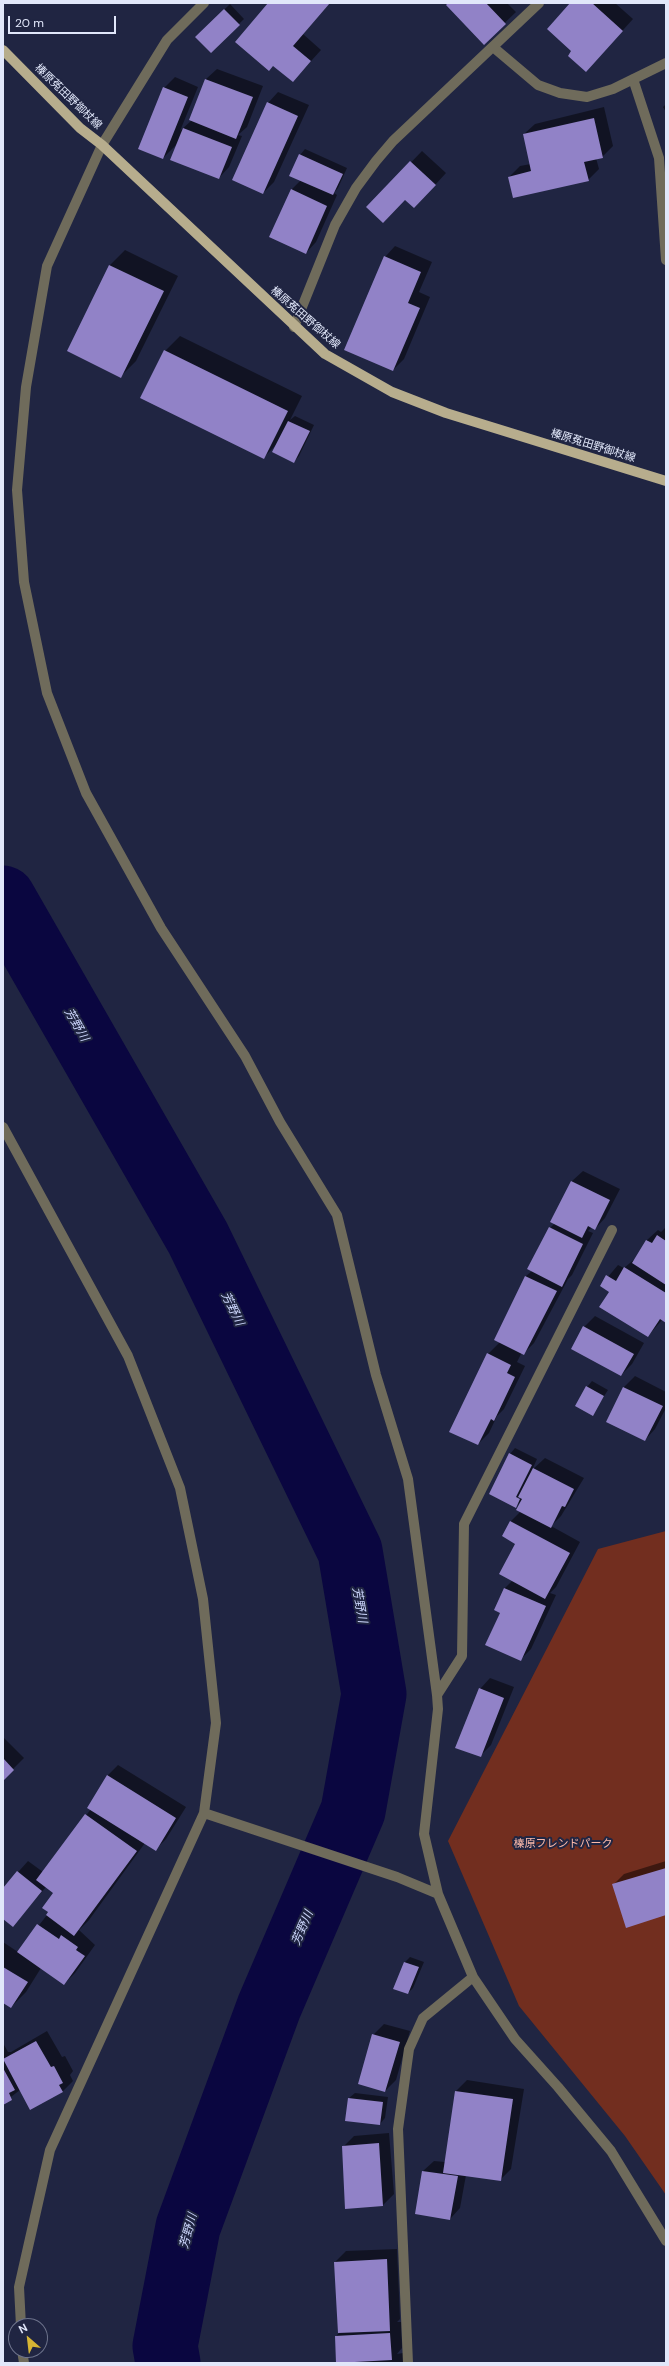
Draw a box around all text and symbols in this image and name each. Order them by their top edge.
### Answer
scale bar [10,8,118,34]
text: 20 m [15,15,44,31]
street label: 榛原菟田野御杖線 [32,62,104,132]
street label: 榛原菟田野御杖線 [267,284,343,352]
street label: 榛原菟田野御杖線 [549,427,637,465]
water label: 芳野川 [61,1006,91,1044]
water label: 芳野川 [218,1290,246,1328]
water label: 芳野川 [349,1586,369,1624]
park label: 榛原フレンドパーク [514,1837,612,1851]
water label: 芳野川 [289,1909,317,1947]
water label: 芳野川 [177,2212,201,2250]
north arrow [8,2318,48,2358]
text: N [16,2320,30,2336]

